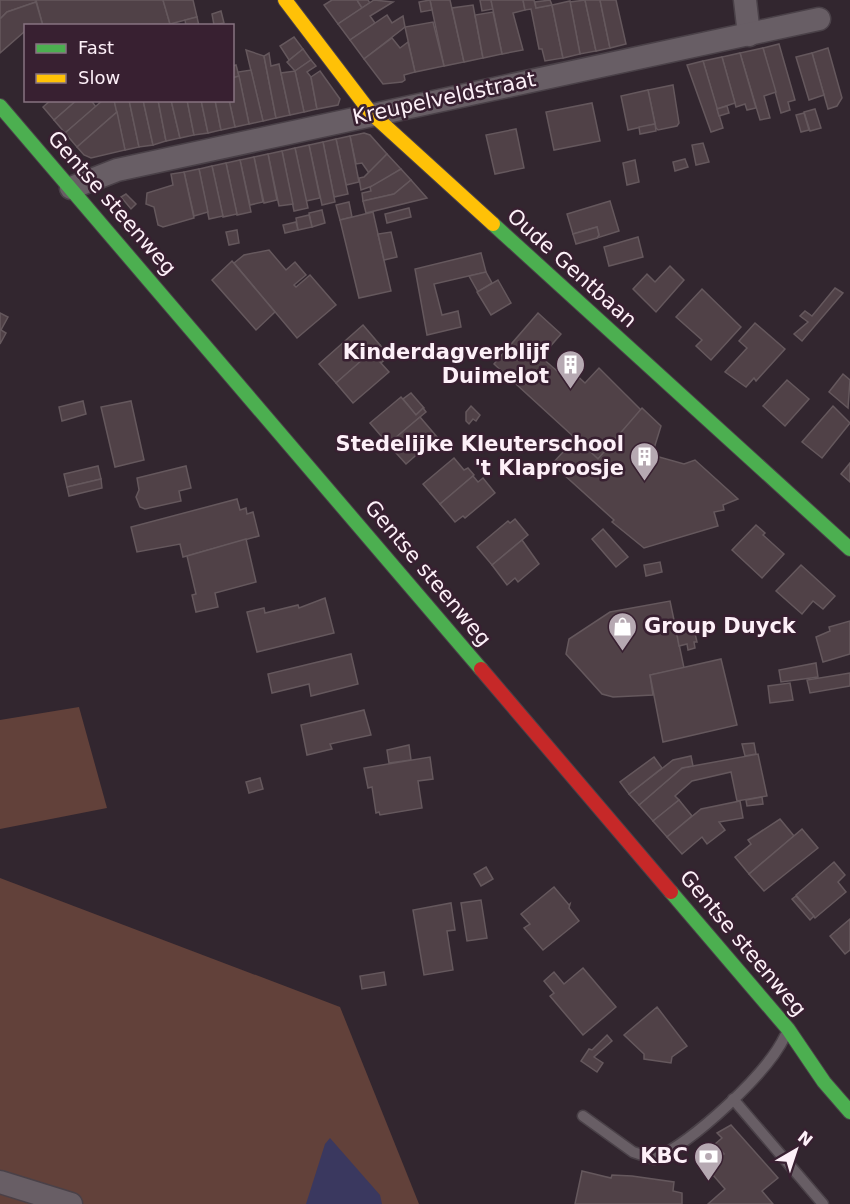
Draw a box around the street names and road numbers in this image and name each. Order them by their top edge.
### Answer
street label: Kreupelveldstraat [350,67,538,129]
street label: Gentse steenweg [43,126,181,280]
street label: Oude Gentbaan [502,204,642,332]
street label: Gentse steenweg [360,495,496,651]
street label: Gentse steenweg [675,865,811,1021]

